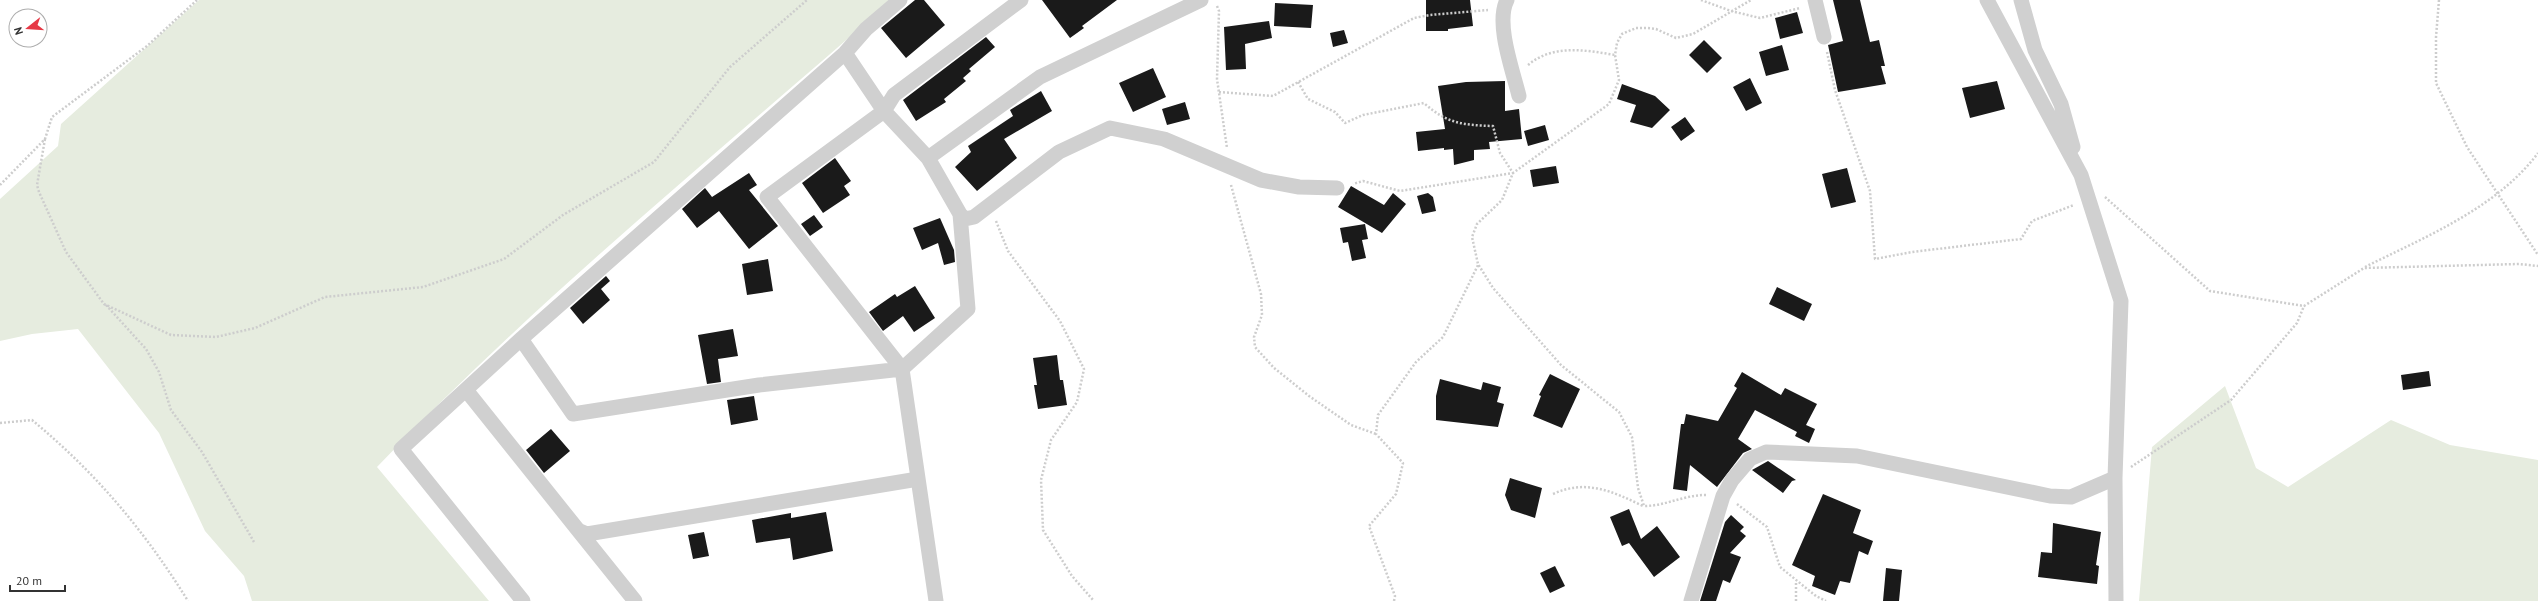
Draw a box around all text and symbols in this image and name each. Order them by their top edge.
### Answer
north arrow [8,8,48,48]
text: N [11,25,26,36]
scale bar [10,567,65,593]
text: 20 m [16,573,42,588]

